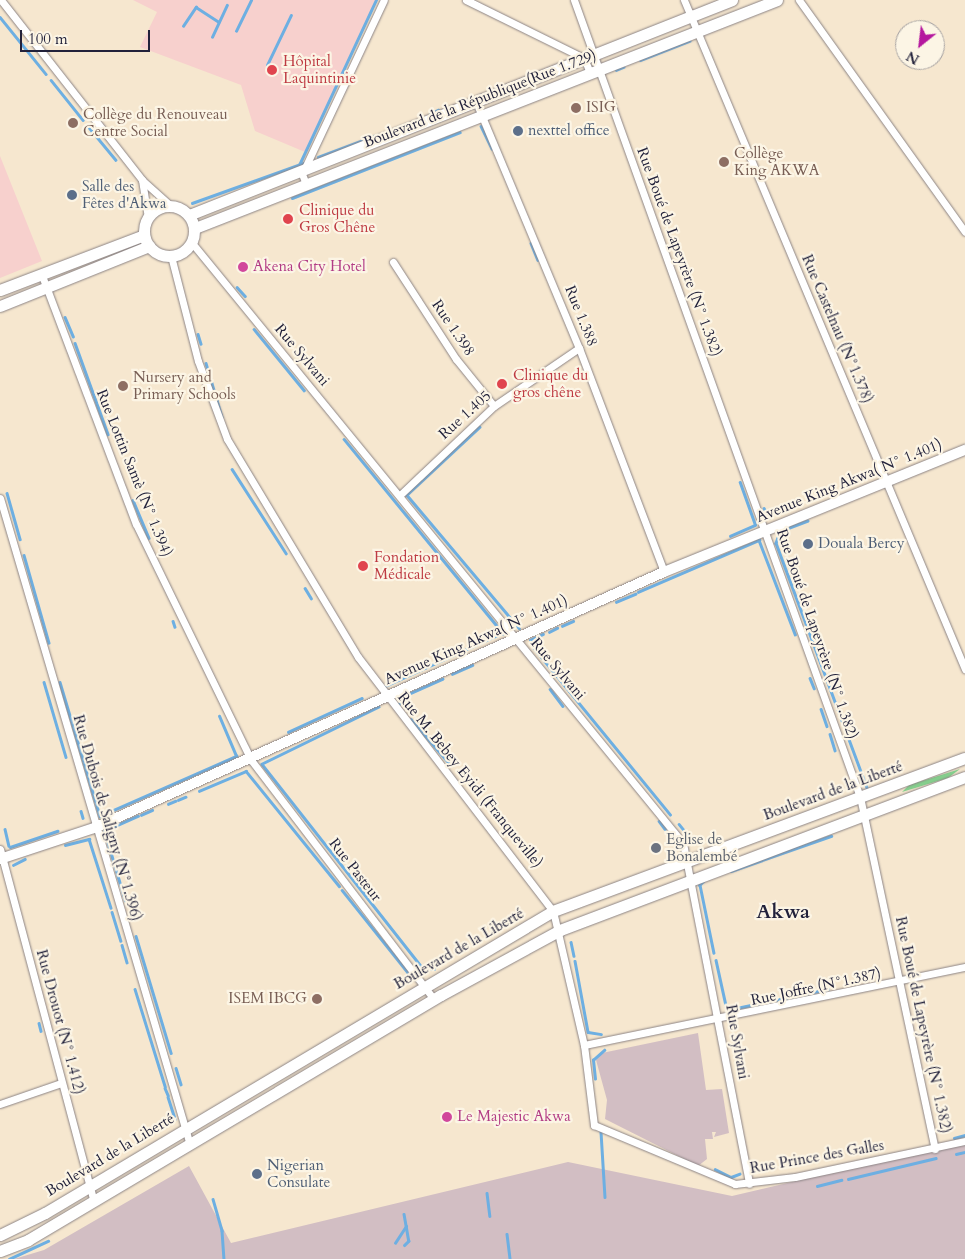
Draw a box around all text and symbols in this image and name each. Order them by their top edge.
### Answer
scale bar [22,20,152,52]
north arrow [895,20,945,70]
text: 100 m [28,29,68,49]
street label: Boulevard de la République(Rue 1.729) [361,46,599,152]
text: N [903,46,923,69]
place label: Hôpital Laquintinie [283,52,356,87]
marker: Hôpital Laquintinie [265,63,279,77]
place label: ISIG [586,99,616,117]
marker: ISIG [570,102,582,114]
place label: Collège du Renouveau Centre Social [83,105,228,140]
marker: Collège du Renouveau Centre Social [67,117,79,129]
place label: nexttel office [528,122,610,140]
marker: nexttel office [512,125,524,137]
place label: Collège King AKWA [734,144,819,179]
street label: Rue Boué de Lapeyrère (N° 1.382) [633,145,725,359]
marker: Collège King AKWA [718,156,730,168]
place label: Salle des Fêtes d'Akwa [82,177,167,212]
marker: Salle des Fêtes d'Akwa [66,189,78,201]
place label: Clinique du Gros Chêne [299,201,375,236]
marker: Clinique du Gros Chêne [281,212,295,226]
street label: Rue Castelnau (N°1.378) [798,252,876,406]
place label: Akena City Hotel [253,258,366,276]
marker: Akena City Hotel [237,261,249,273]
street label: Rue 1.388 [561,283,601,349]
street label: Rue 1.398 [428,296,478,360]
street label: Rue Sylvani [271,320,333,390]
place label: Clinique du gros chêne [513,366,589,401]
place label: Nursery and Primary Schools [133,368,236,403]
marker: Clinique du gros chêne [495,377,509,391]
marker: Nursery and Primary Schools [117,380,129,392]
street label: Rue Lottin Samè (N° 1.394) [92,387,176,559]
street label: Rue 1.405 [435,387,495,443]
street label: Avenue King Akwa( N° 1.401) [753,435,945,527]
street label: Rue Boué de Lapeyrère (N° 1.382) [772,527,862,741]
place label: Douala Bercy [818,535,905,553]
marker: Douala Bercy [802,538,814,550]
place label: Fondation Médicale [374,548,439,583]
marker: Fondation Médicale [356,559,370,573]
street label: Avenue King Akwa( N° 1.401) [382,591,570,689]
street label: Rue Sylvani [527,634,589,704]
street label: Rue M. Bebey Eyidi (Franqueville) [394,689,546,871]
street label: Rue Dubois de Saligny (N°1.396) [69,713,145,923]
street label: Boulevard de la Liberté [761,757,905,825]
place label: Eglise de Bonalembé [666,830,737,865]
street label: Rue Pasteur [325,835,385,905]
marker: Eglise de Bonalembé [650,842,662,854]
district label: Akwa [756,899,810,923]
street label: Boulevard de la Liberté [391,904,527,994]
street label: Rue Boué de Lapeyrère (N° 1.382) [891,915,955,1135]
street label: Rue Drouot (N° 1.412) [32,948,88,1096]
street label: Rue Joffre (N°1.387) [749,964,883,1010]
place label: ISEM IBCG [228,990,307,1008]
marker: ISEM IBCG [311,993,323,1005]
street label: Rue Sylvani [722,1003,752,1081]
place label: Le Majestic Akwa [457,1108,571,1126]
street label: Boulevard de la Liberté [42,1109,178,1201]
marker: Le Majestic Akwa [441,1111,453,1123]
street label: Rue Prince des Galles [749,1136,885,1178]
place label: Nigerian Consulate [267,1156,330,1191]
marker: Nigerian Consulate [251,1168,263,1180]

